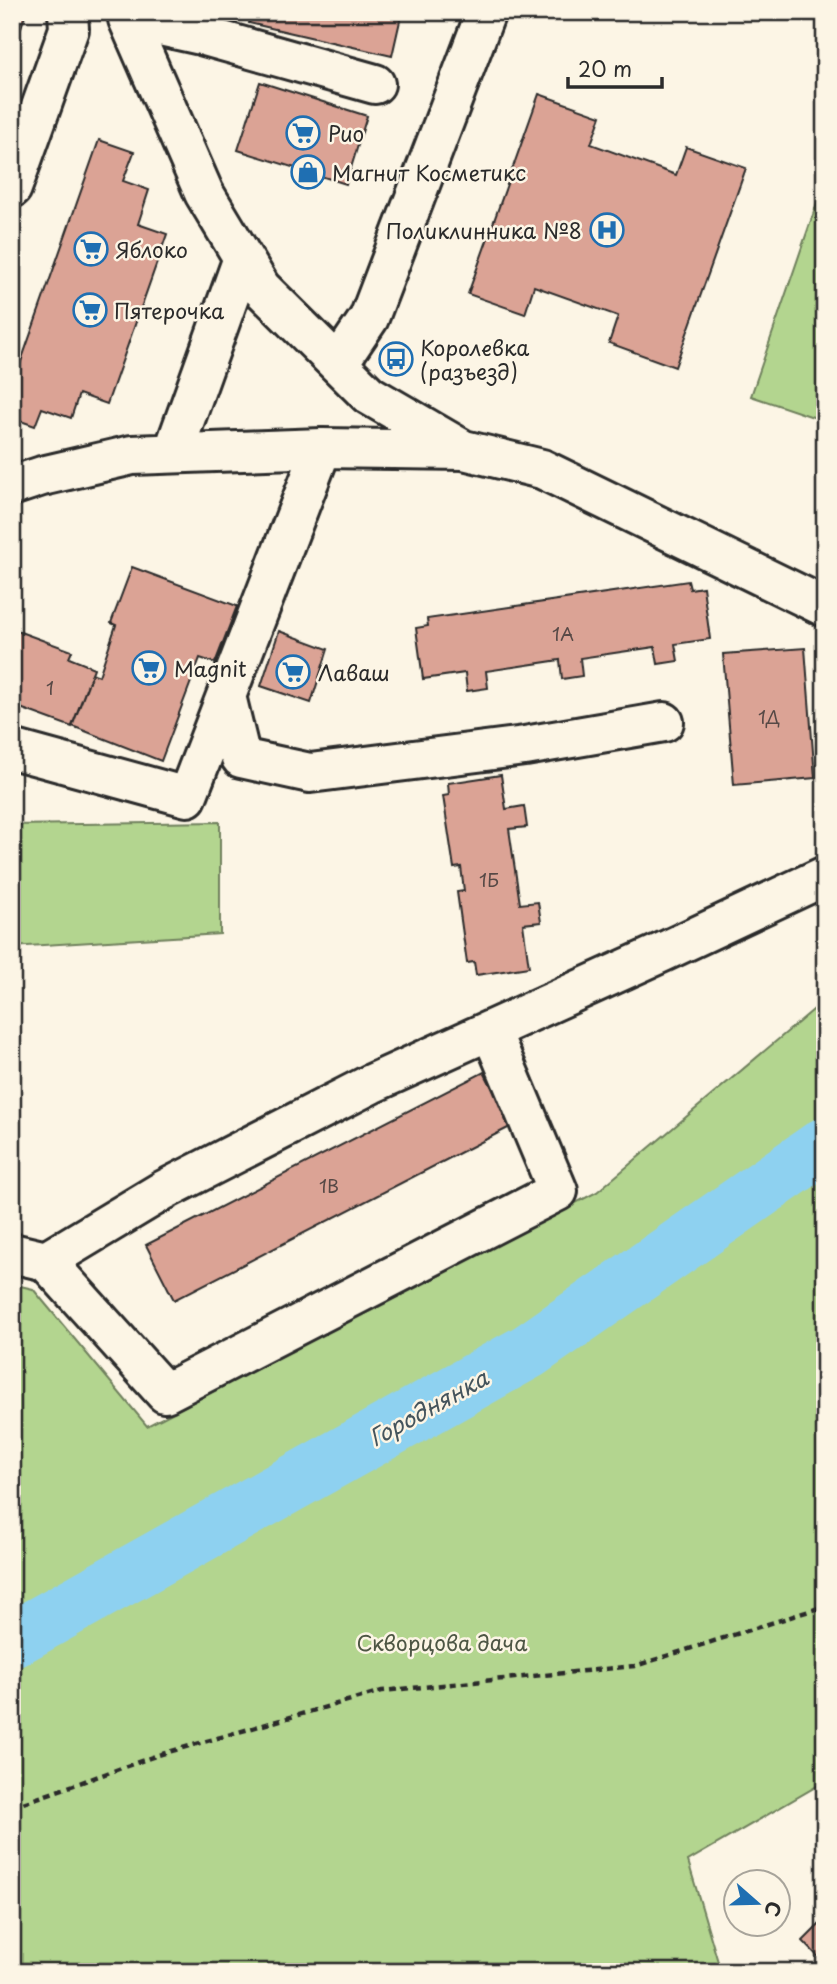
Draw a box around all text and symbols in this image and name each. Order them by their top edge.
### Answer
scale bar [568,46,662,90]
text: 20 m [578,52,632,84]
supermarket icon: Рио [284,114,322,152]
place label: Рио [328,117,364,149]
shop icon: Магнит Косметикс [289,153,327,191]
place label: Магнит Косметикс [332,156,526,188]
hospital icon: Поликлинника №8 [588,211,626,249]
place label: Поликлинника №8 [386,214,582,246]
supermarket icon: Яблоко [72,230,110,268]
place label: Яблоко [116,233,188,265]
supermarket icon: Пятерочка [71,291,109,329]
place label: Пятерочка [114,294,225,326]
place label: Королевка (разъезд) [420,331,529,387]
bus stop icon: Королевка (разъезд) [377,340,415,378]
house number: 1А [552,620,574,647]
supermarket icon: Magnit [130,649,168,687]
place label: Magnit [174,652,247,684]
supermarket icon: Лаваш [274,653,312,691]
place label: Лаваш [318,656,390,688]
house number: 1 [46,674,54,701]
house number: 1Д [758,703,780,730]
house number: 1Б [479,866,499,893]
house number: 1В [319,1172,339,1199]
water label: Городнянка [362,1359,495,1454]
park label: Скворцова дача [357,1626,528,1658]
north arrow [722,1868,792,1938]
text: С [758,1898,790,1921]

